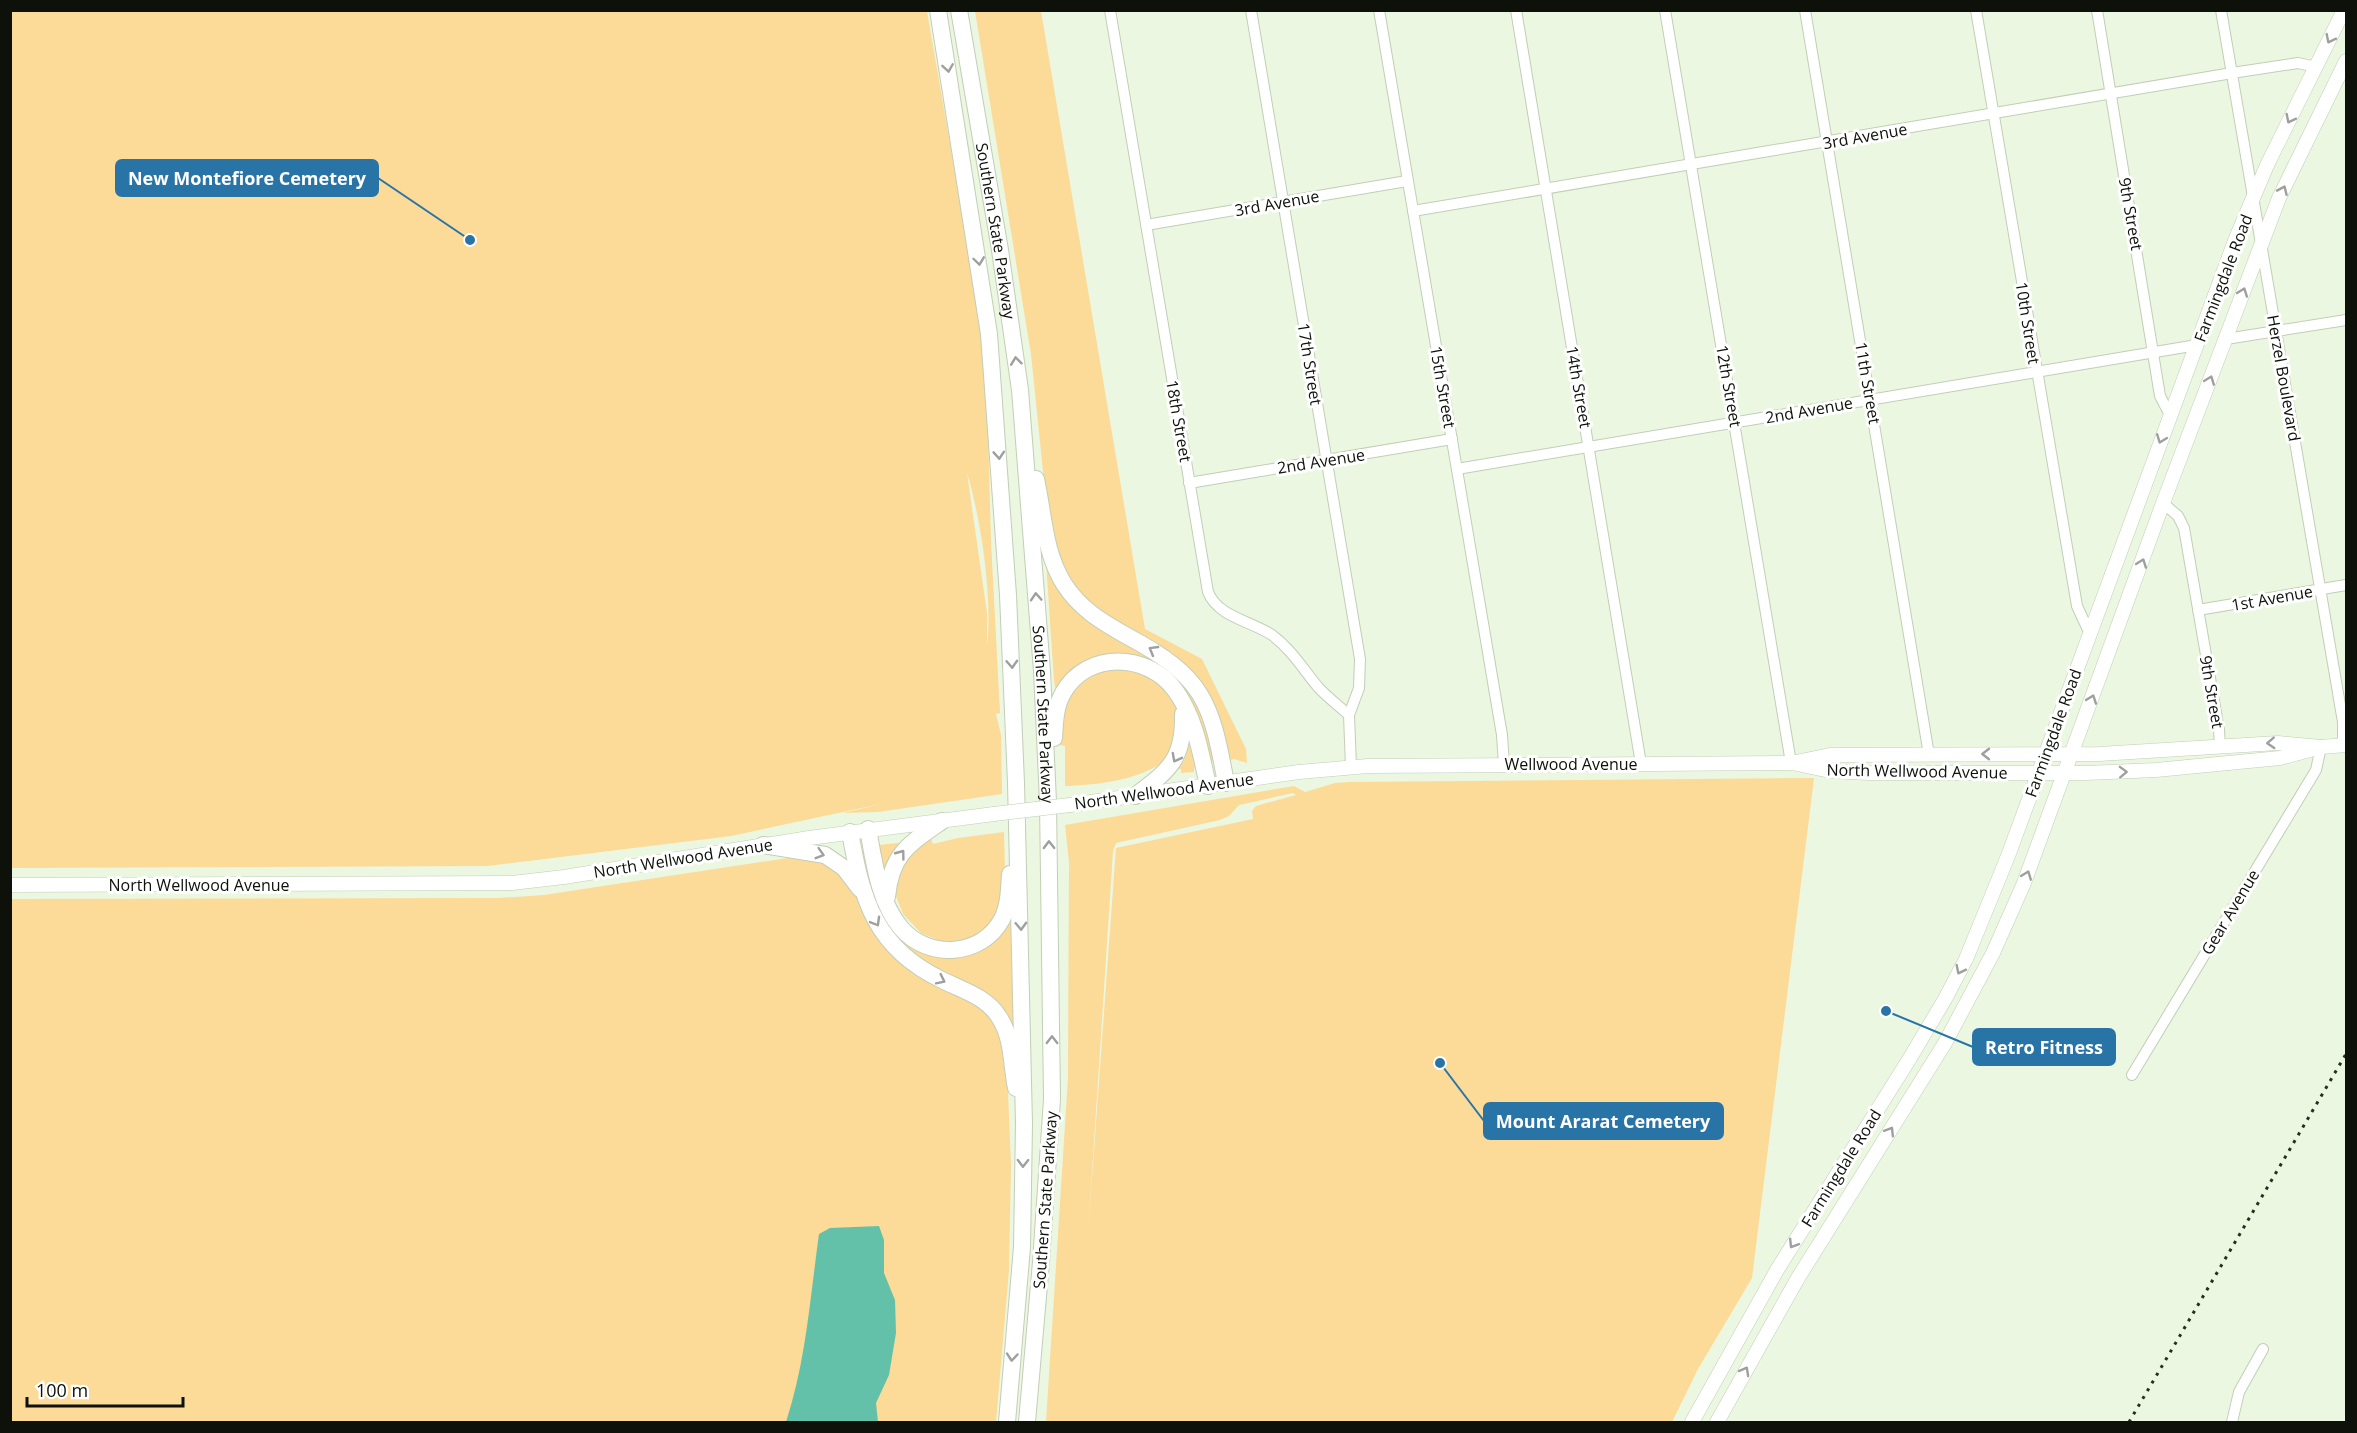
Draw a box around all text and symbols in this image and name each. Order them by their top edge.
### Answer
one-way arrow [2326,32,2338,43]
one-way arrow [941,64,953,73]
one-way arrow [2285,113,2297,124]
street label: 3rd Avenue [1821,118,1909,154]
street label: Southern State Parkway [971,141,1021,321]
callout: New Montefiore Cemetery [116,160,378,196]
text: New Montefiore Cemetery [128,166,367,190]
street label: 9th Street [2114,176,2148,252]
street label: 3rd Avenue [1233,185,1321,221]
one-way arrow [2275,186,2287,197]
street label: Farmingdale Road [2189,211,2257,345]
one-way arrow [972,255,985,265]
street label: 10th Street [2011,280,2045,366]
one-way arrow [2236,287,2249,298]
street label: Herzel Boulevard [2262,313,2306,443]
street label: 17th Street [1293,321,1327,407]
street label: 11th Street [1850,340,1886,426]
street label: 12th Street [1711,343,1747,429]
street label: 15th Street [1425,344,1461,430]
street label: 14th Street [1561,344,1597,430]
one-way arrow [1010,356,1023,366]
one-way arrow [2203,375,2216,386]
street label: 18th Street [1161,378,1197,464]
street label: 2nd Avenue [1763,391,1855,429]
one-way arrow [2156,433,2168,444]
street label: 2nd Avenue [1276,443,1366,479]
one-way arrow [992,450,1005,459]
one-way arrow [2135,558,2148,569]
street label: 1st Avenue [2230,580,2314,616]
one-way arrow [1030,592,1043,601]
street label: Southern State Parkway [1027,624,1059,805]
one-way arrow [1148,646,1159,657]
street label: 9th Street [2195,654,2229,730]
one-way arrow [1005,660,1018,669]
street label: Farmingdale Road [2020,666,2086,800]
one-way arrow [2085,694,2097,705]
one-way arrow [2266,737,2275,750]
one-way arrow [1982,748,1991,760]
one-way arrow [1172,752,1183,763]
street label: Wellwood Avenue [1504,753,1638,775]
street label: North Wellwood Avenue [1826,758,2008,784]
one-way arrow [2119,765,2128,778]
street label: North Wellwood Avenue [1073,768,1255,814]
street label: North Wellwood Avenue [592,833,774,883]
one-way arrow [1043,841,1055,850]
one-way arrow [814,847,825,859]
one-way arrow [894,850,905,861]
street label: Gear Avenue [2196,865,2264,959]
one-way arrow [2020,870,2032,881]
street label: North Wellwood Avenue [108,874,290,896]
one-way arrow [868,916,880,926]
one-way arrow [1014,921,1027,930]
one-way arrow [1956,964,1967,974]
one-way arrow [935,972,946,984]
callout: Retro Fitness [1973,1029,2115,1065]
text: Retro Fitness [1985,1035,2103,1059]
one-way arrow [1045,1036,1058,1045]
callout: Mount Ararat Cemetery [1484,1103,1723,1139]
street label: Farmingdale Road [1796,1105,1886,1231]
street label: Southern State Parkway [1028,1109,1062,1290]
text: Mount Ararat Cemetery [1496,1109,1711,1133]
one-way arrow [1883,1126,1894,1137]
one-way arrow [1017,1158,1029,1167]
one-way arrow [1789,1238,1801,1248]
one-way arrow [1006,1353,1019,1362]
one-way arrow [1738,1367,1749,1377]
scale bar [27,1370,183,1408]
text: 100 m [36,1378,88,1402]

